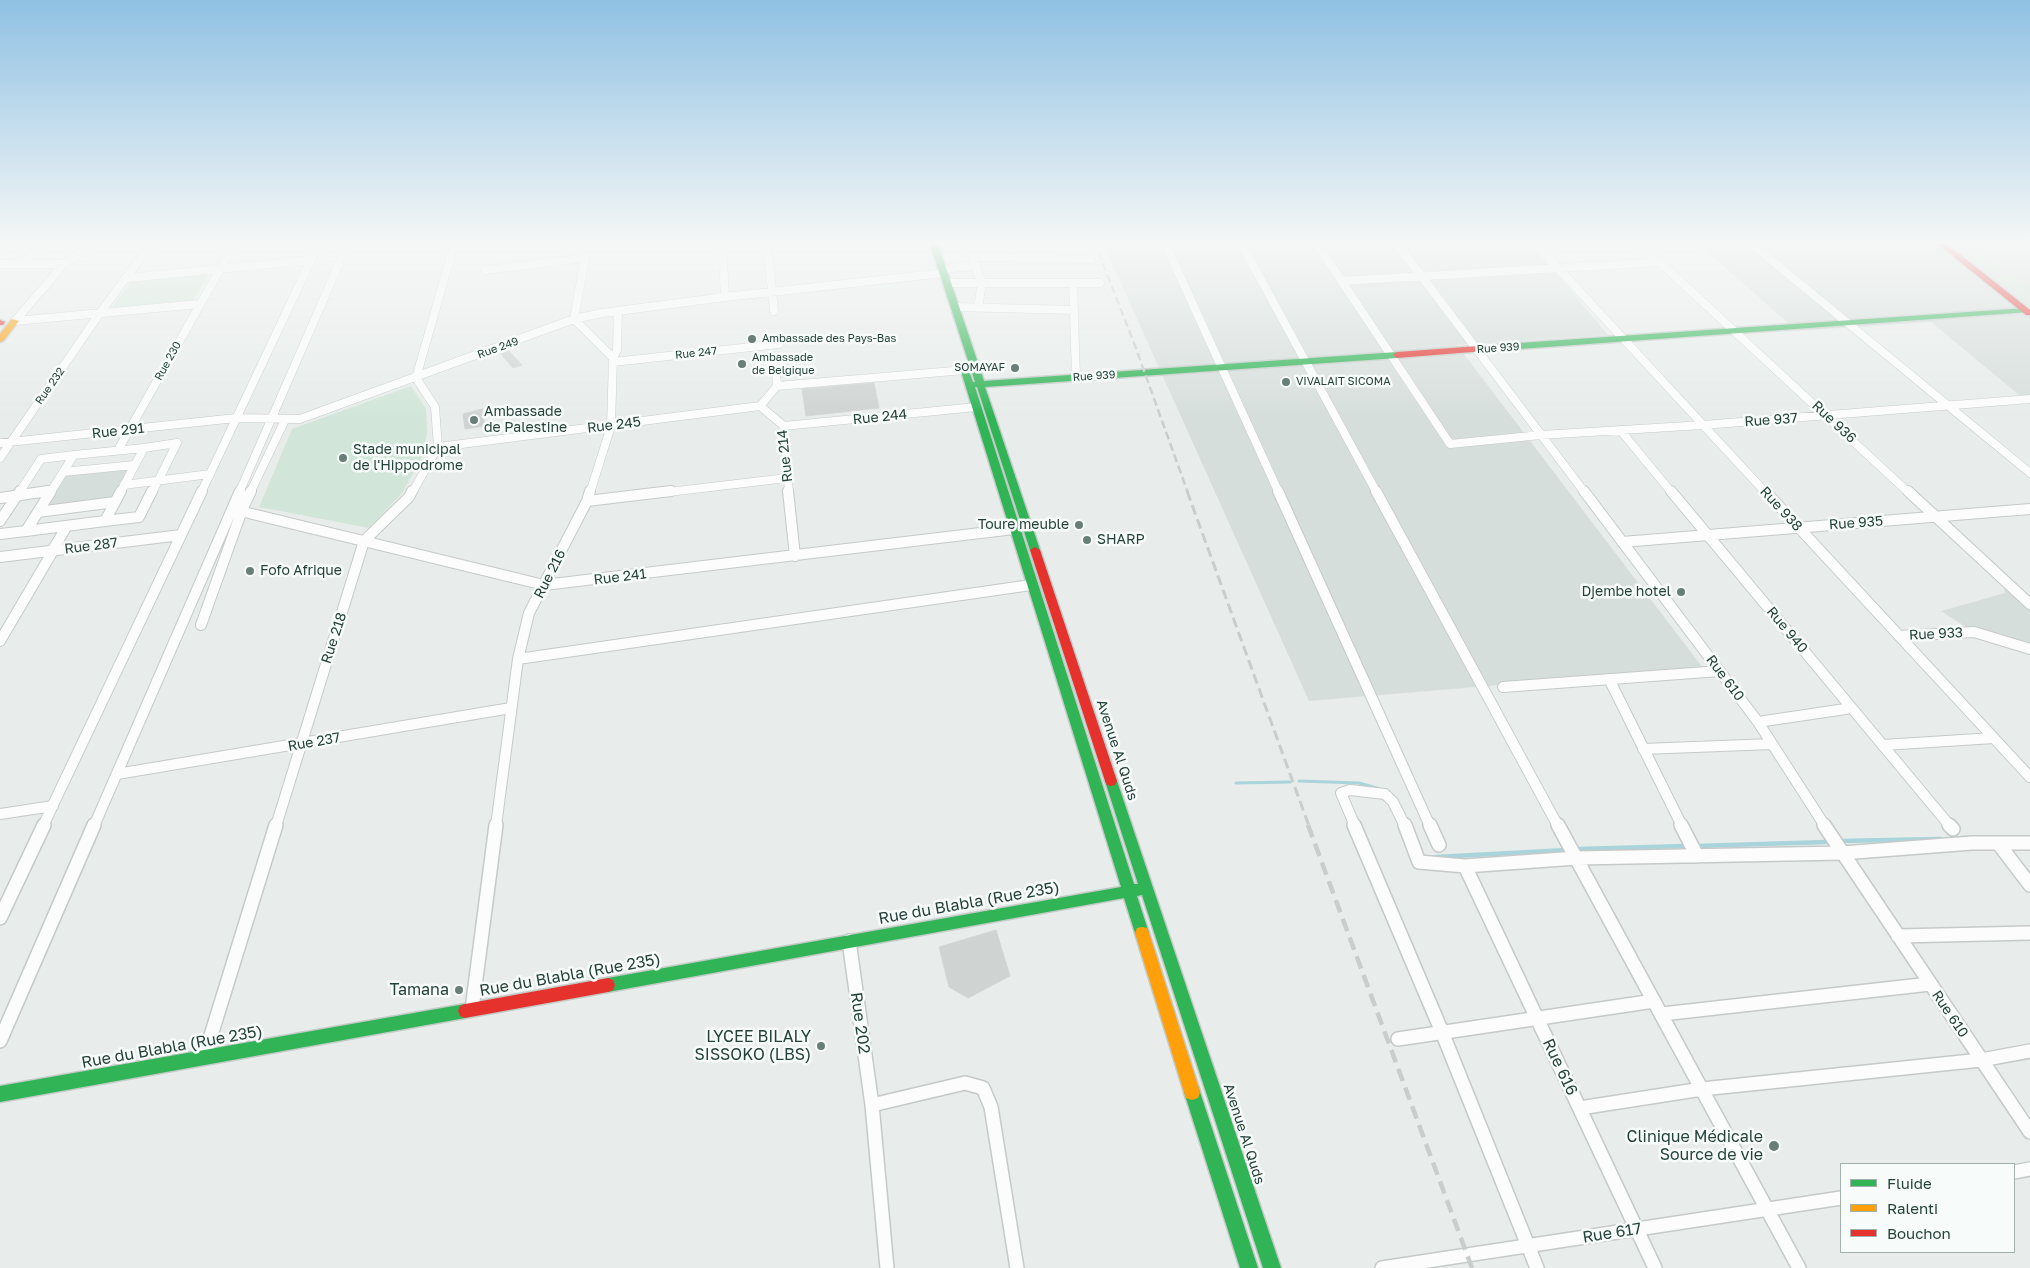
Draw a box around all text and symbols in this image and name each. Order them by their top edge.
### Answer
place label: Ambassade des Pays-Bas [762,332,896,346]
marker: Ambassade des Pays-Bas [746,333,758,345]
street label: Rue 249 [476,334,520,362]
street label: Rue 230 [152,339,184,383]
street label: Rue 939 [1476,340,1520,356]
street label: Rue 247 [674,344,718,362]
place label: Ambassade de Belgique [752,351,815,377]
marker: Ambassade de Belgique [736,358,748,370]
place label: SOMAYAF [954,361,1005,375]
marker: SOMAYAF [1009,362,1021,374]
street label: Rue 232 [32,365,68,407]
street label: Rue 939 [1072,368,1116,384]
place label: VIVALAIT SICOMA [1296,375,1391,389]
marker: VIVALAIT SICOMA [1280,376,1292,388]
street label: Rue 936 [1808,397,1860,447]
place label: Ambassade de Palestine [484,404,567,437]
street label: Rue 244 [852,406,908,428]
street label: Rue 937 [1744,410,1798,430]
street label: Rue 245 [586,413,642,437]
marker: Ambassade de Palestine [468,414,480,426]
street label: Rue 291 [91,420,145,442]
street label: Rue 214 [774,429,796,483]
place label: Stade municipal de l'Hippodrome [353,442,463,474]
marker: Stade municipal de l'Hippodrome [337,452,349,464]
street label: Rue 938 [1756,483,1806,535]
street label: Rue 935 [1828,513,1884,533]
place label: Toure meuble [978,517,1069,533]
marker: Toure meuble [1073,519,1085,531]
place label: SHARP [1097,532,1145,548]
street label: Rue 287 [63,534,119,558]
marker: SHARP [1081,534,1093,546]
street label: Rue 216 [531,547,569,601]
place label: Fofo Afrique [260,563,342,579]
marker: Fofo Afrique [244,565,256,577]
street label: Rue 241 [593,565,647,589]
place label: Djembe hotel [1581,584,1671,600]
marker: Djembe hotel [1675,586,1687,598]
street label: Rue 940 [1763,604,1811,656]
street label: Rue 218 [318,610,350,666]
street label: Rue 933 [1909,624,1963,644]
street label: Rue 610 [1702,652,1748,704]
street label: Avenue Al Quds [1093,698,1141,802]
street label: Rue 237 [286,729,342,755]
street label: Rue du Blabla (Rue 235) [877,878,1061,928]
street label: Rue du Blabla (Rue 235) [478,950,662,1000]
place label: Tamana [389,980,449,1000]
marker: Tamana [453,984,465,996]
street label: Rue 610 [1928,987,1972,1041]
street label: Rue 202 [846,991,874,1055]
street label: Rue du Blabla (Rue 235) [80,1022,264,1072]
place label: LYCEE BILALY SISSOKO (LBS) [695,1027,811,1065]
street label: Rue 616 [1538,1035,1582,1099]
marker: LYCEE BILALY SISSOKO (LBS) [815,1040,827,1052]
street label: Avenue Al Quds [1220,1082,1268,1186]
place label: Clinique Médicale Source de vie [1627,1127,1763,1165]
marker: Clinique Médicale Source de vie [1767,1139,1781,1153]
legend [1840,1163,2015,1253]
text: Fluide [1887,1174,1932,1192]
text: Ralenti [1887,1199,1938,1217]
street label: Rue 617 [1581,1219,1643,1247]
text: Bouchon [1887,1224,1951,1242]

